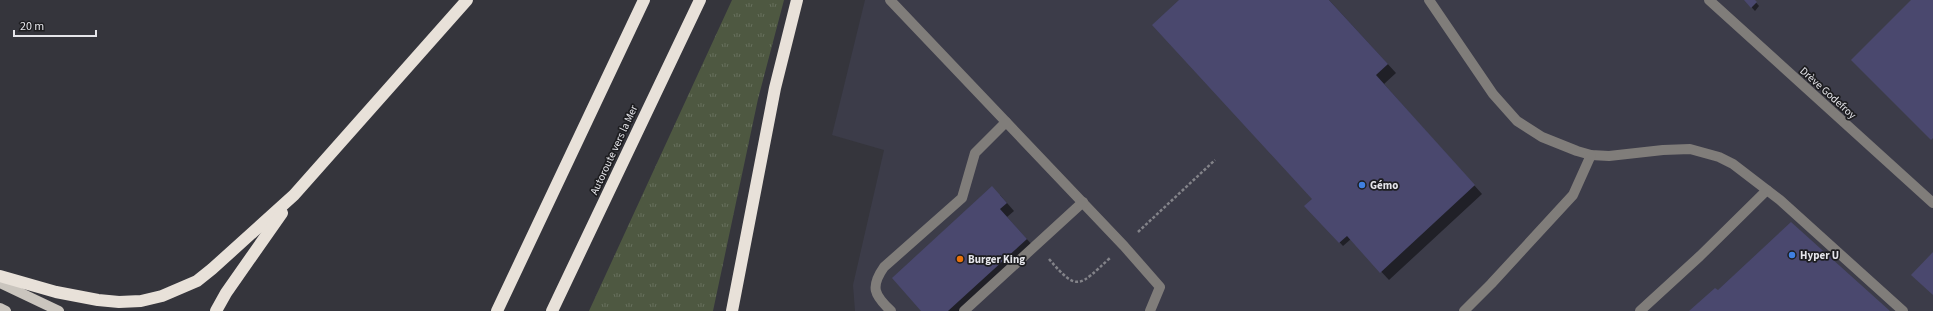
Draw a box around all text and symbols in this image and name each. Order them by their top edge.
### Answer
scale bar [14,12,96,38]
text: 20 m [20,18,44,35]
street label: Drève Godefroy [1797,64,1859,122]
street label: Autoroute vers la Mer [587,103,641,197]
place label: Gémo [1370,178,1398,193]
marker: Gémo [1357,180,1367,190]
place label: Hyper U [1800,248,1839,263]
marker: Hyper U [1787,250,1797,260]
place label: Burger King [968,252,1025,267]
marker: Burger King [955,254,965,264]

